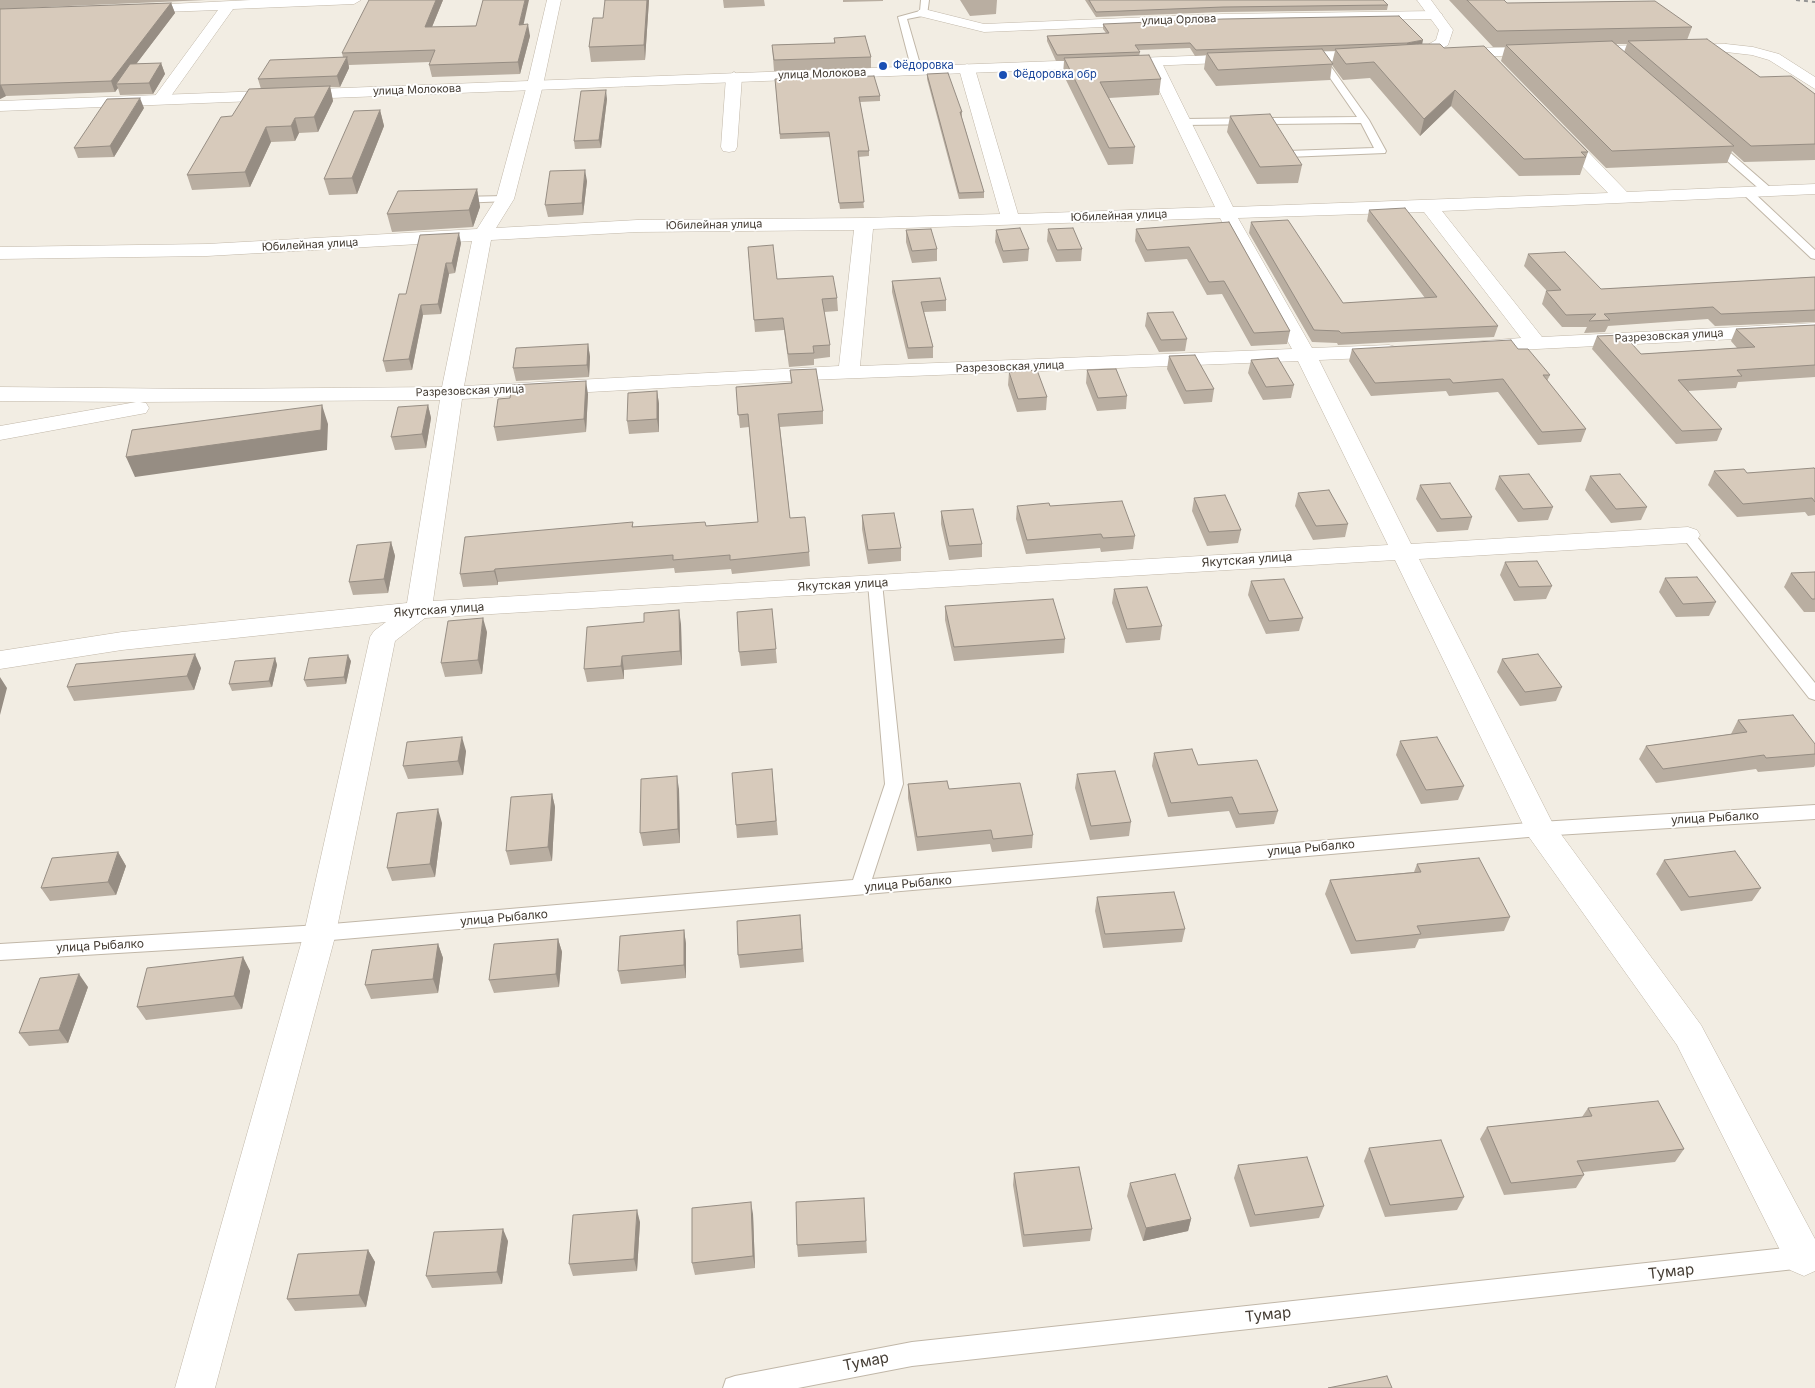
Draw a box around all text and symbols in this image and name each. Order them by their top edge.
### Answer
street label: улица Орлова [1141,12,1217,28]
place label: Фёдоровка [893,59,954,73]
marker: Фёдоровка [877,60,889,72]
street label: улица Молокова [778,66,866,82]
place label: Фёдоровка обр [1013,68,1097,82]
marker: Фёдоровка обр [997,69,1009,81]
street label: улица Молокова [373,82,461,98]
street label: Юбилейная улица [1071,208,1167,224]
street label: Юбилейная улица [666,218,762,232]
street label: Юбилейная улица [261,236,359,254]
street label: Разрезовская улица [1614,327,1724,345]
street label: Разрезовская улица [955,359,1065,375]
street label: Разрезовская улица [415,383,525,399]
street label: Якутская улица [1201,550,1293,570]
street label: Якутская улица [797,575,889,595]
street label: Якутская улица [393,600,485,620]
street label: улица Рыбалко [1671,809,1759,827]
street label: улица Рыбалко [1266,837,1356,859]
street label: улица Рыбалко [863,873,953,895]
street label: улица Рыбалко [459,907,549,929]
street label: улица Рыбалко [56,937,144,955]
street label: Тумар [1647,1261,1695,1283]
street label: Тумар [1244,1304,1292,1326]
street label: Тумар [842,1349,890,1375]

